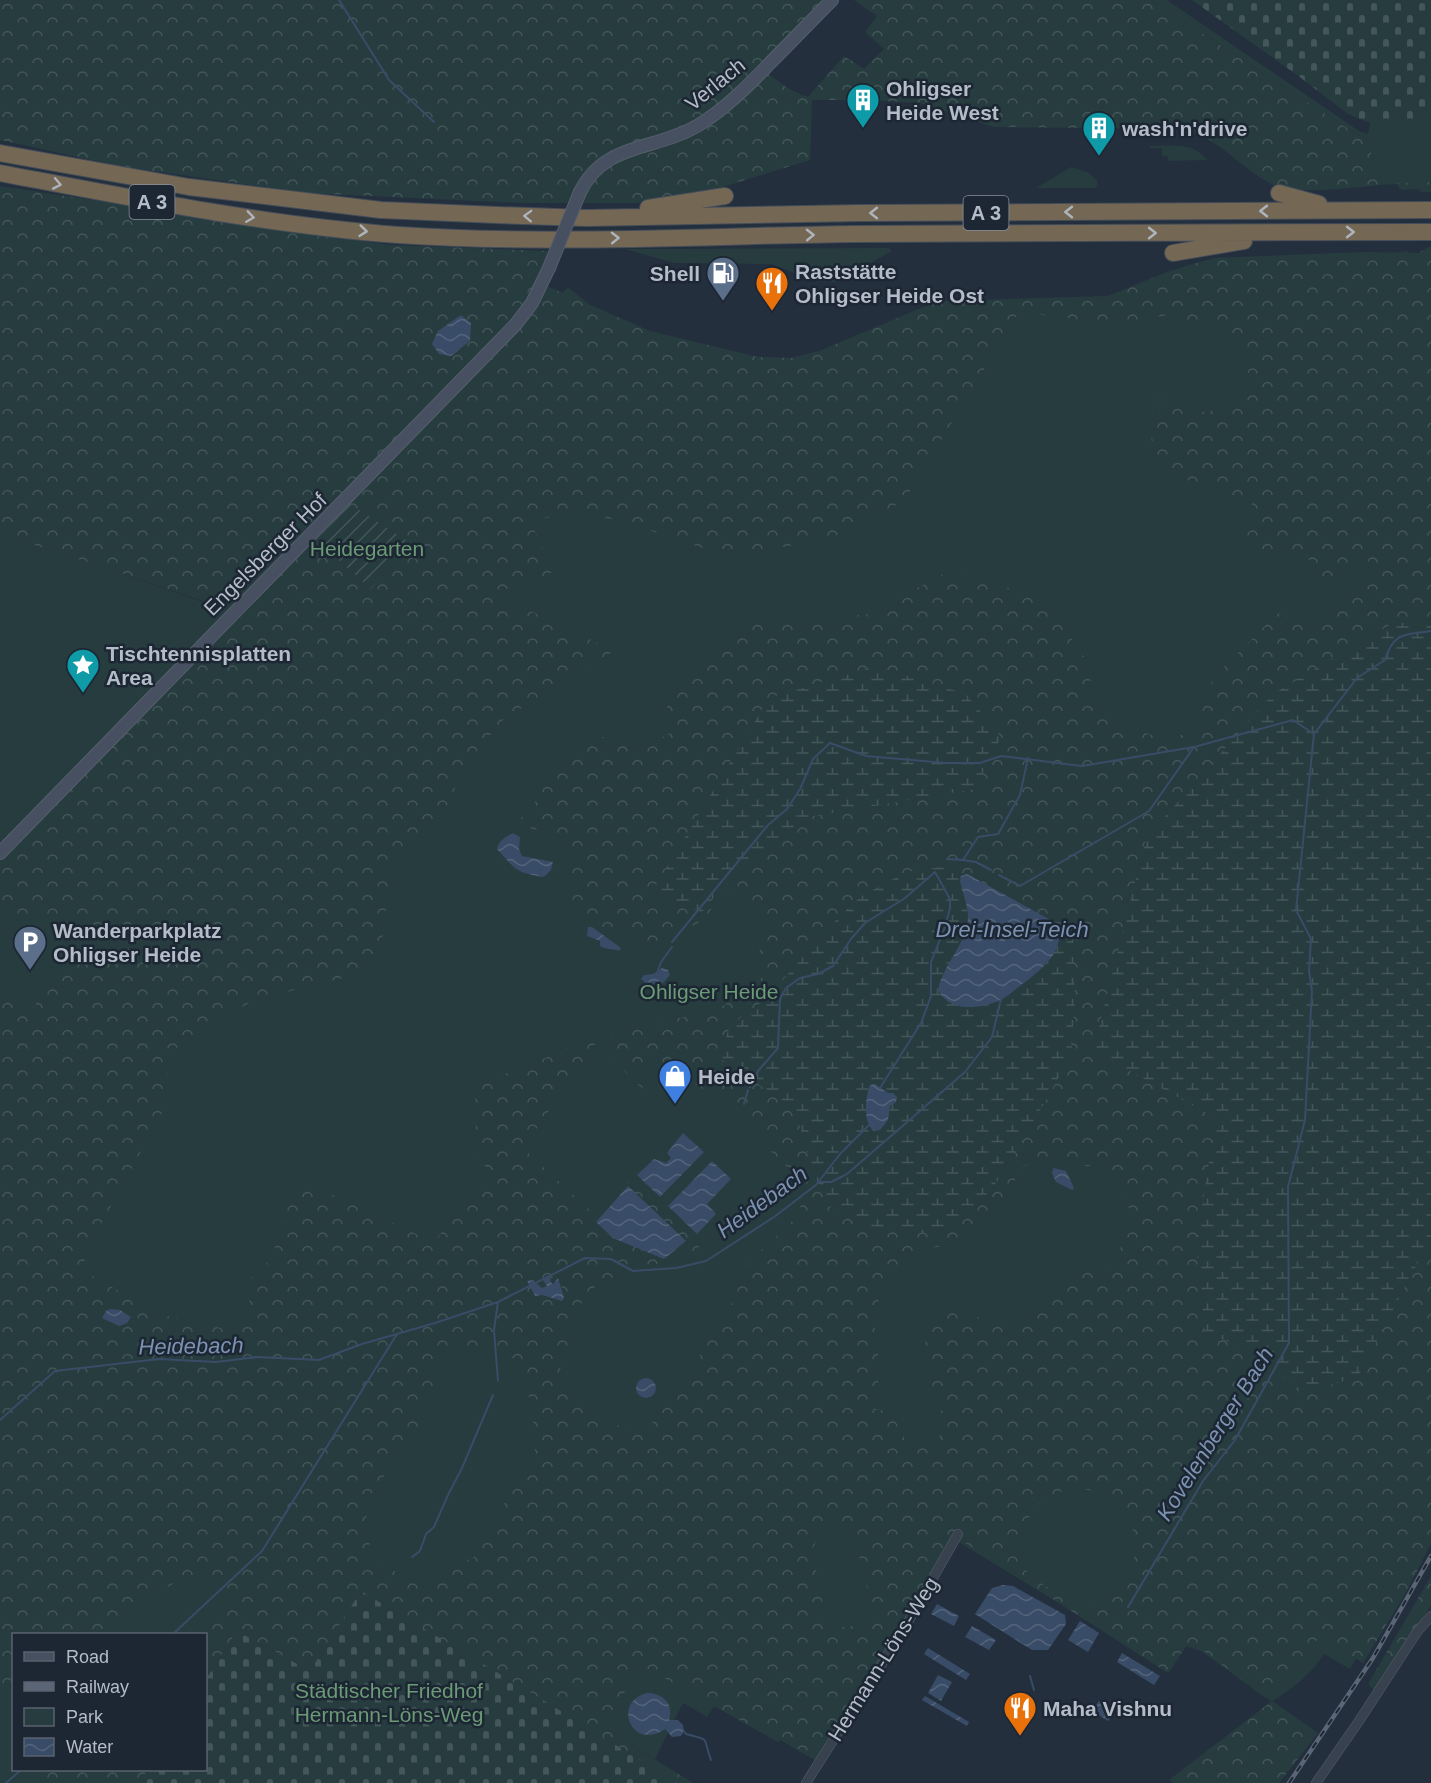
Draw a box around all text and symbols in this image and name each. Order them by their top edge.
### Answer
street label: Verlach [681,53,749,115]
place label: Ohligser Heide West [886,77,999,124]
building icon: Ohligser Heide West [845,82,881,129]
building icon: wash'n'drive [1081,110,1117,157]
place label: wash'n'drive [1121,117,1248,140]
one-way arrow [52,177,62,190]
road number: A 3 [130,185,174,219]
road number: A 3 [964,196,1008,230]
one-way arrow [1260,205,1269,217]
one-way arrow [1065,206,1074,218]
one-way arrow [870,207,879,219]
one-way arrow [523,210,532,222]
one-way arrow [245,211,254,223]
one-way arrow [359,224,368,237]
one-way arrow [1346,226,1355,238]
one-way arrow [1148,227,1157,239]
one-way arrow [806,229,815,241]
one-way arrow [611,232,620,244]
fuel station icon: Shell [705,255,741,302]
place label: Raststätte Ohligser Heide Ost [795,260,984,307]
place label: Shell [650,262,700,285]
restaurant icon: Raststätte Ohligser Heide Ost [754,265,790,312]
street label: Engelsberger Hof [199,488,331,620]
park label: Heidegarten [310,537,424,560]
place label: Tischtennisplatten Area [106,642,291,689]
place icon: Tischtennisplatten Area [65,647,101,694]
water label: Drei-Insel-Teich [935,917,1089,942]
place label: Wanderparkplatz Ohligser Heide [53,919,221,966]
parking icon: Wanderparkplatz Ohligser Heide [12,924,48,971]
park label: Ohligser Heide [640,980,778,1003]
shop icon: Heide [657,1058,693,1105]
place label: Heide [698,1065,755,1088]
water label: Heidebach [712,1161,812,1243]
water label: Heidebach [138,1333,244,1359]
water label: Kovelenberger Bach [1152,1343,1278,1525]
street label: Hermann-Löns-Weg [823,1573,943,1745]
legend [12,1633,207,1771]
text: Road [66,1647,109,1667]
text: Railway [66,1677,129,1697]
park label: Städtischer Friedhof Hermann-Löns-Weg [295,1679,483,1726]
restaurant icon: Maha Vishnu [1002,1690,1038,1737]
place label: Maha Vishnu [1043,1697,1172,1720]
text: Park [66,1707,104,1727]
text: Water [66,1737,113,1757]

